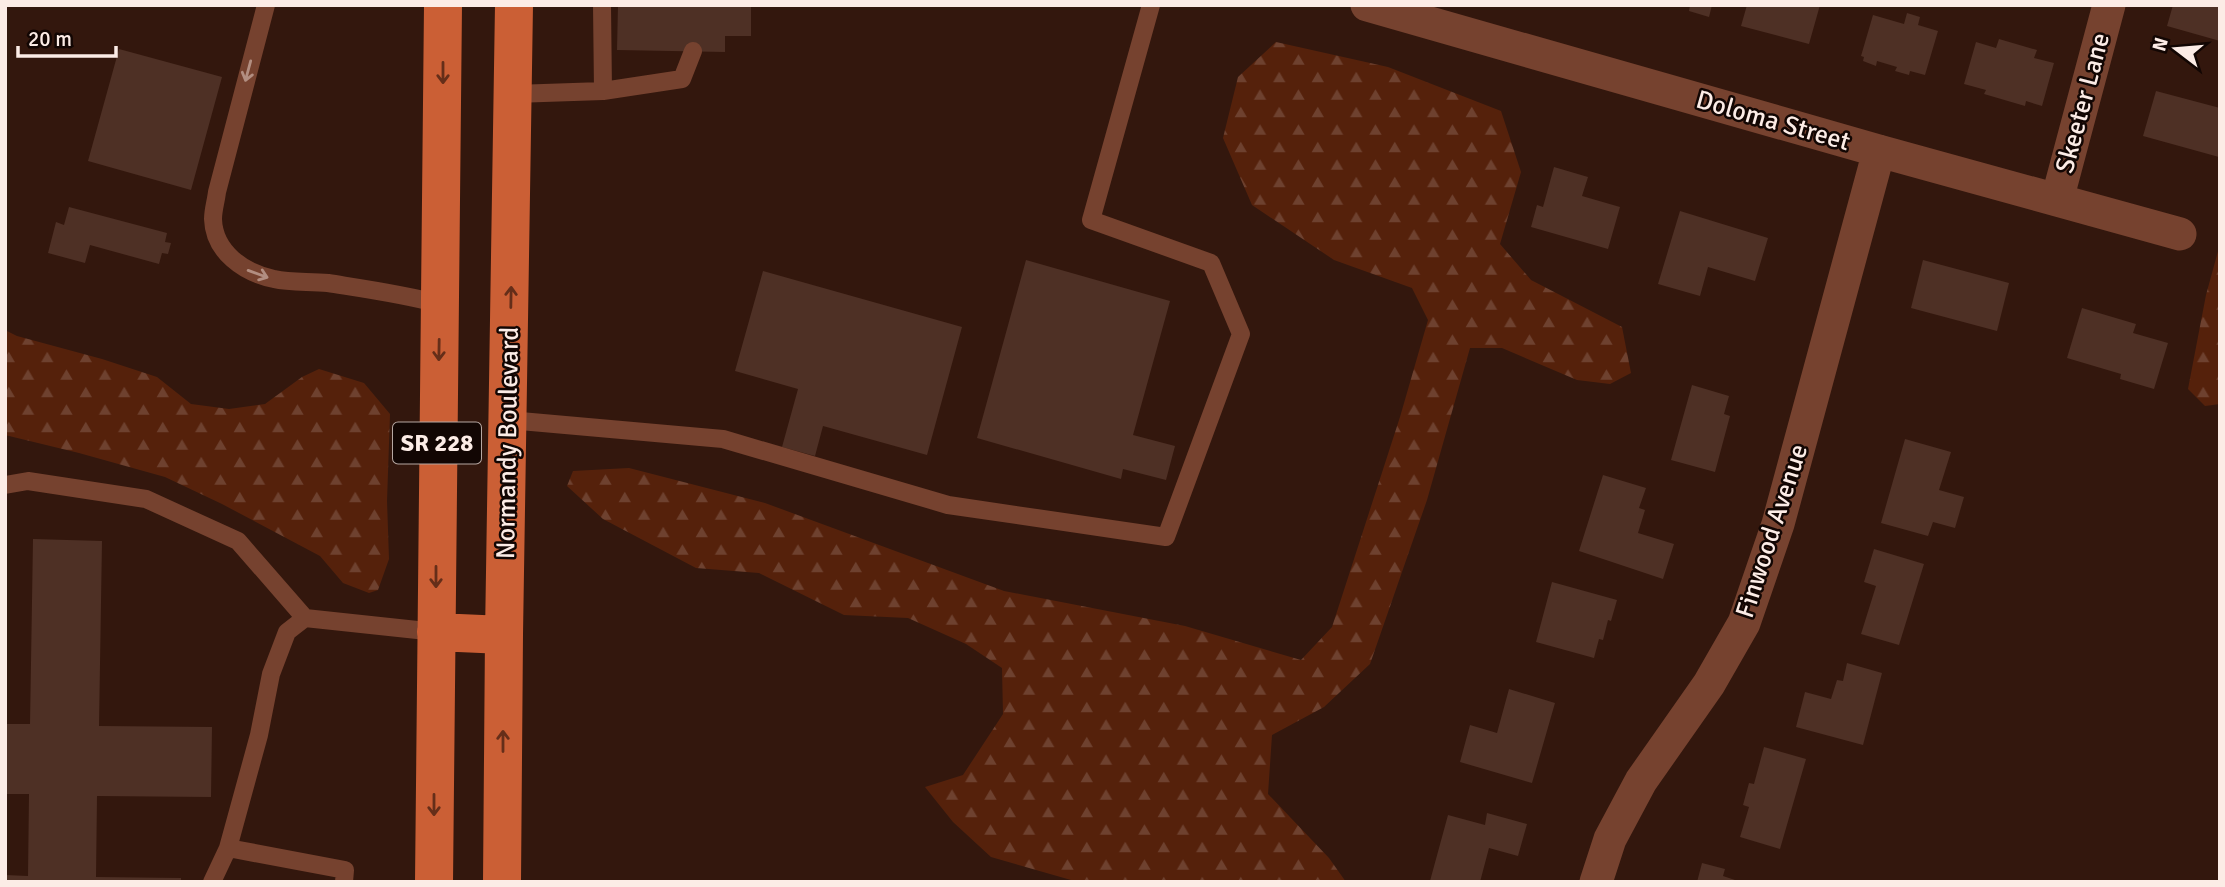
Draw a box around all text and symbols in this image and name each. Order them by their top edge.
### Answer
scale bar [18,14,116,58]
north arrow [2141,14,2211,84]
text: 20 m [28,26,72,52]
street label: Skeeter Lane [2049,29,2117,177]
text: N [2147,35,2174,54]
one-way arrow [241,59,254,82]
one-way arrow [436,62,450,85]
street label: Doloma Street [1692,84,1854,158]
one-way arrow [246,268,268,281]
one-way arrow [504,286,518,309]
street label: Normandy Boulevard [490,327,526,559]
one-way arrow [433,338,446,361]
road number: SR 228 [393,422,481,463]
street label: Finwood Avenue [1729,440,1815,622]
one-way arrow [429,566,443,589]
one-way arrow [496,729,510,752]
one-way arrow [427,793,441,816]

